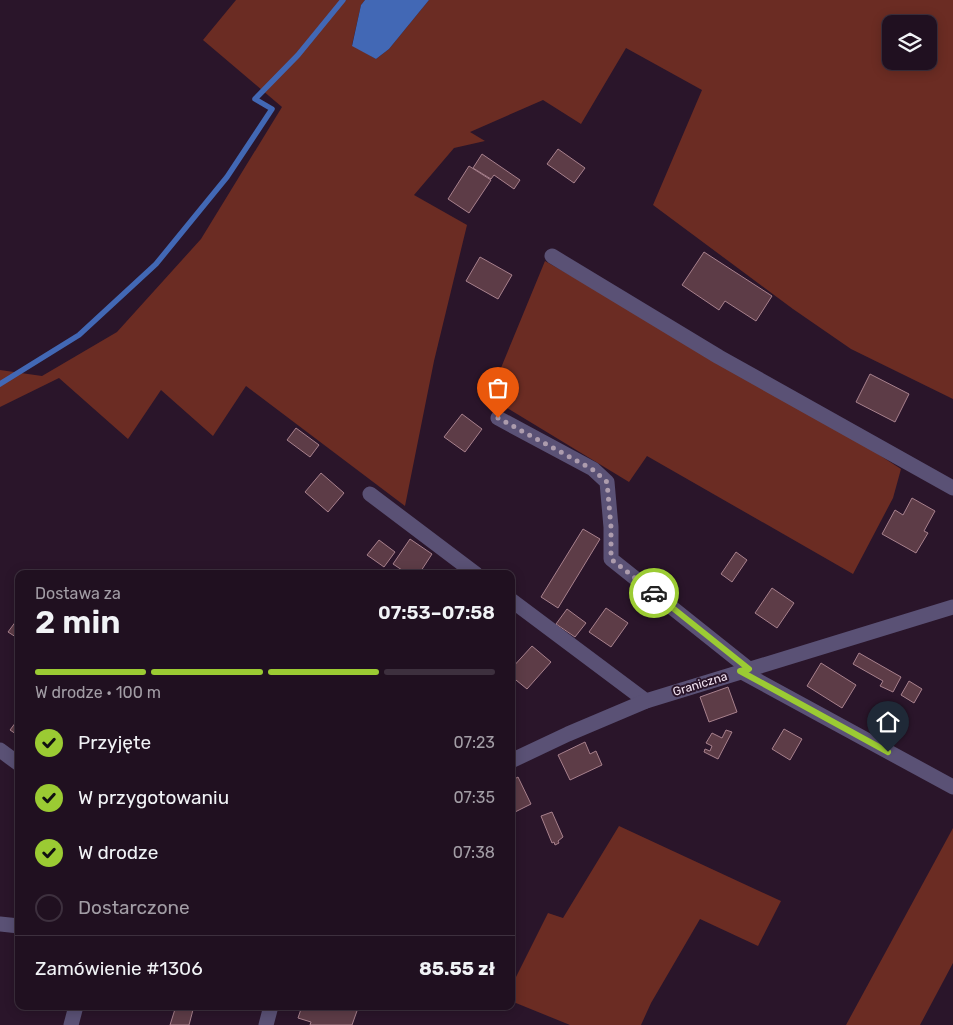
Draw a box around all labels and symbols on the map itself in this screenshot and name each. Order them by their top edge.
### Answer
pin [477,367,519,418]
courier [629,568,679,618]
street label: Graniczna [671,669,729,699]
pin [867,701,909,752]

